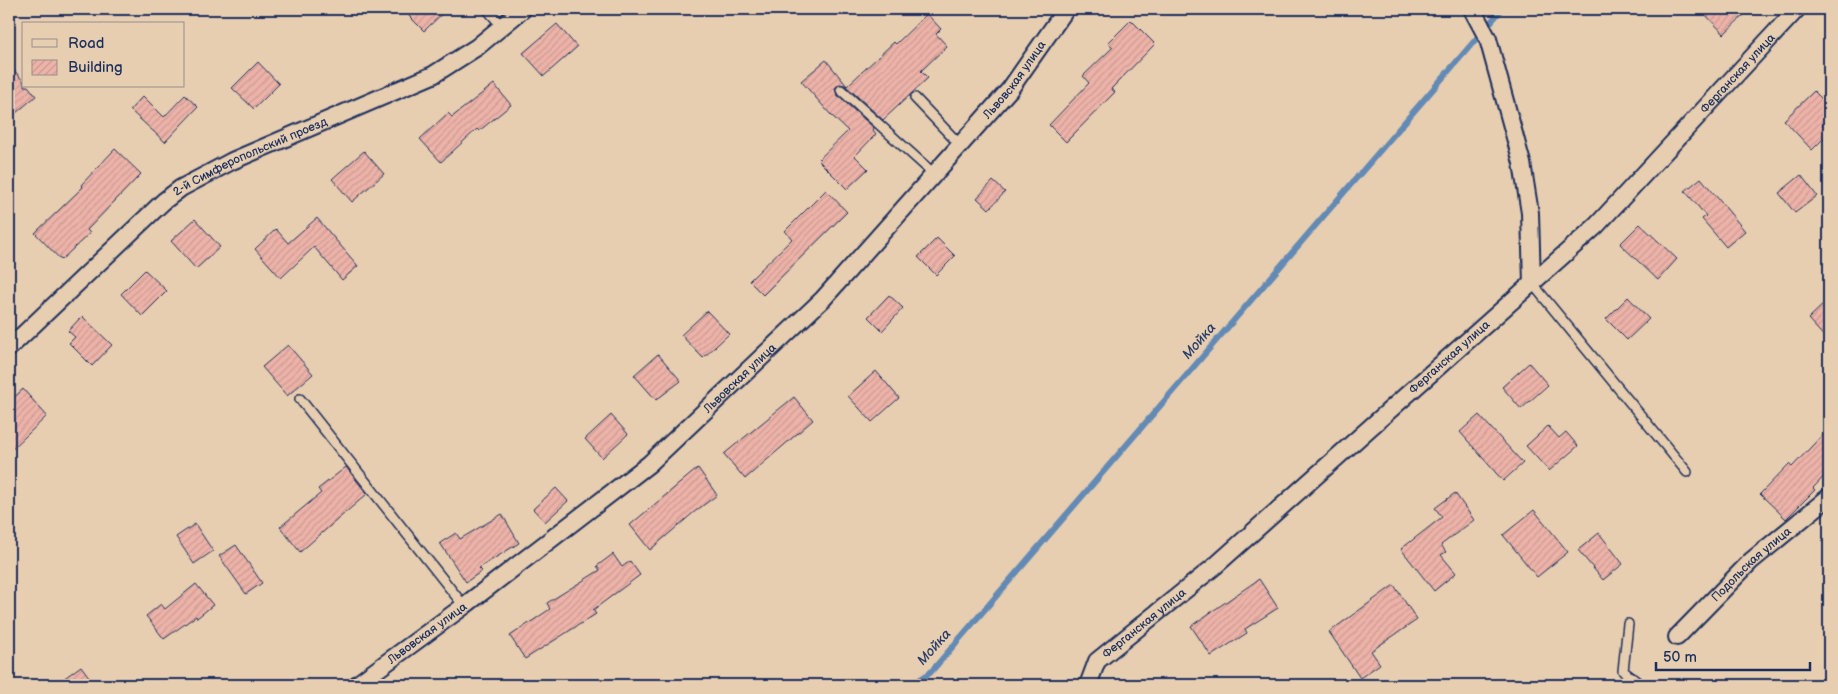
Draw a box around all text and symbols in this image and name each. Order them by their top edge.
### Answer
legend [22,22,185,88]
street label: Ферганская улица [1697,30,1778,116]
text: Road [68,34,104,53]
street label: Львовская улица [979,38,1049,123]
text: Building [68,58,123,77]
street label: 2-й Симферопольский проезд [170,113,330,199]
street label: Ферганская улица [1406,317,1493,397]
water label: Мойка [1179,319,1219,363]
street label: Львовская улица [699,340,779,417]
street label: Подольская улица [1708,524,1794,605]
street label: Ферганская улица [1099,585,1189,661]
street label: Львовская улица [384,599,470,668]
water label: Мойка [913,625,955,669]
scale bar [1656,639,1809,671]
text: 50 m [1663,648,1697,667]

